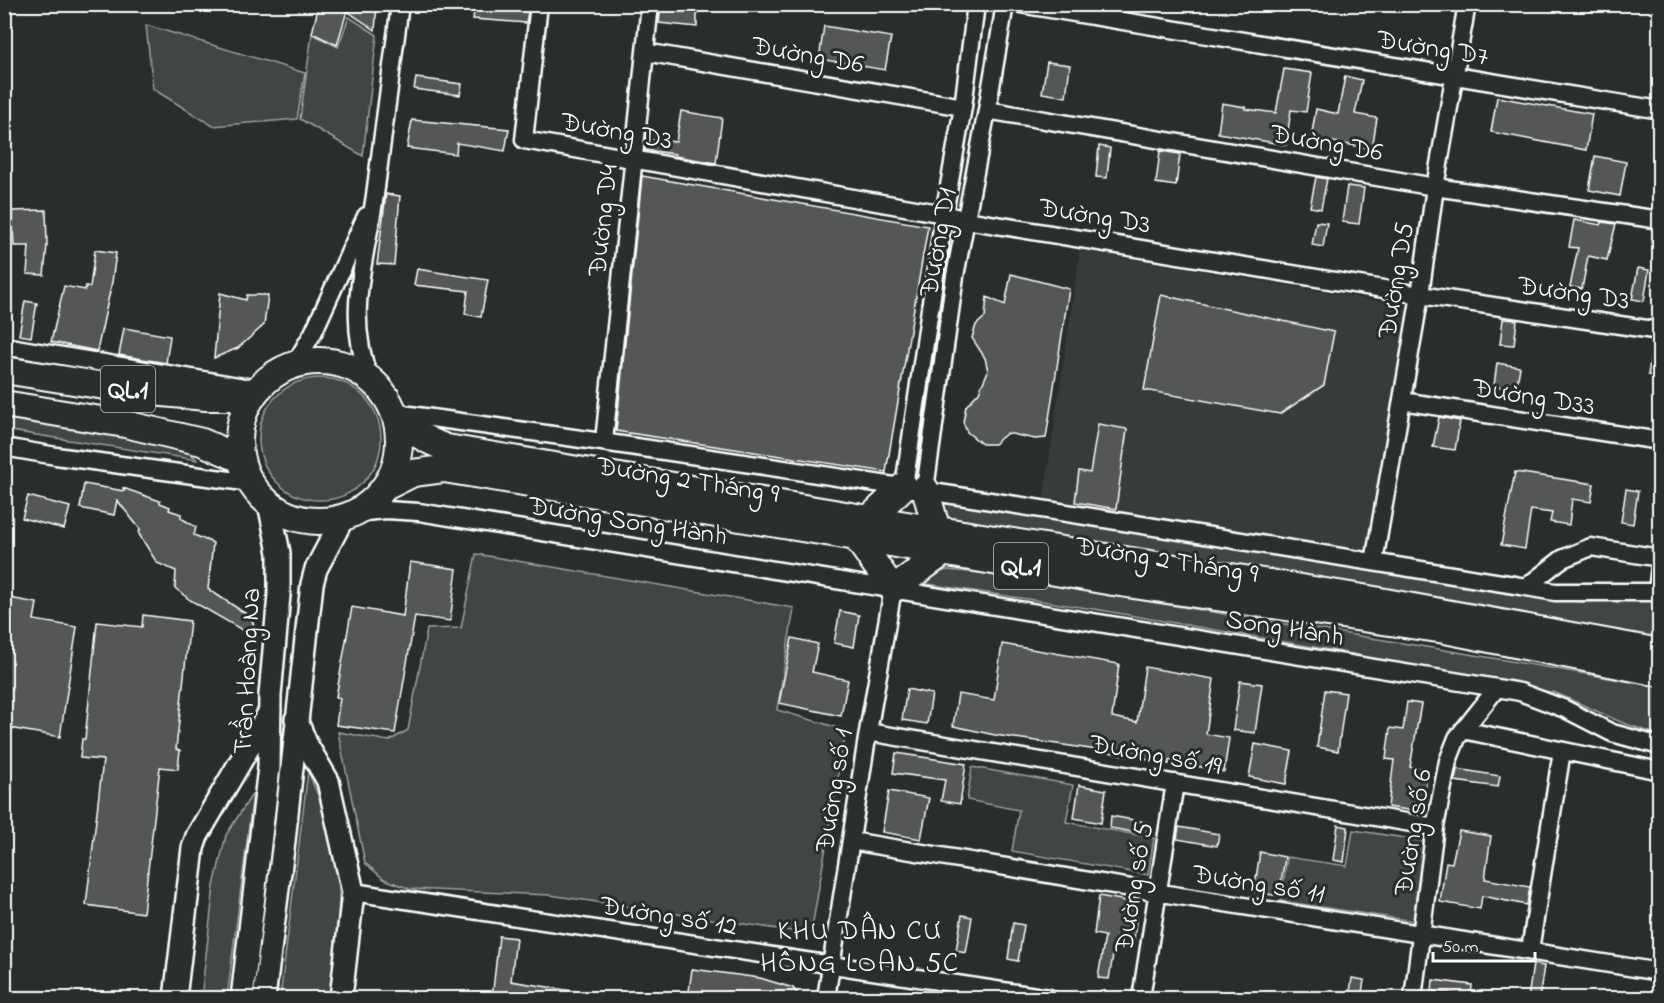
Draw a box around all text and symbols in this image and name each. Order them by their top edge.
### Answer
street label: Đường D7 [1373,21,1491,78]
street label: Đường D6 [747,27,867,86]
street label: Đường D3 [557,103,675,161]
street label: Đường D6 [1266,115,1386,174]
street label: Đường D4 [579,162,630,279]
street label: Đường D1 [911,185,968,301]
street label: Đường D3 [1035,189,1153,246]
street label: Đường D5 [1369,220,1426,342]
street label: Đường D3 [1514,267,1632,322]
road number: QL.1 [101,366,155,412]
street label: Đường D33 [1469,369,1598,427]
street label: Đường 2 Tháng 9 [593,448,781,515]
street label: Đường Song Hành [525,487,730,557]
street label: Đường 2 Tháng 9 [1072,528,1260,595]
road number: QL.1 [994,543,1048,589]
street label: Trần Hoàng Na [225,587,272,755]
street label: Song Hành [1223,601,1346,658]
street label: Đường số 1 [806,726,864,856]
street label: Đường số 19 [1086,726,1224,787]
street label: Đường số 6 [1385,766,1444,900]
street label: Đường số 5 [1106,819,1165,956]
street label: Đường số 11 [1189,856,1327,915]
street label: Đường số 12 [596,887,740,948]
district label: KHU DÂN CƯ HỒNG LOAN 5C [760,911,960,985]
scale bar [1433,925,1535,963]
text: 50 m [1442,935,1479,961]

